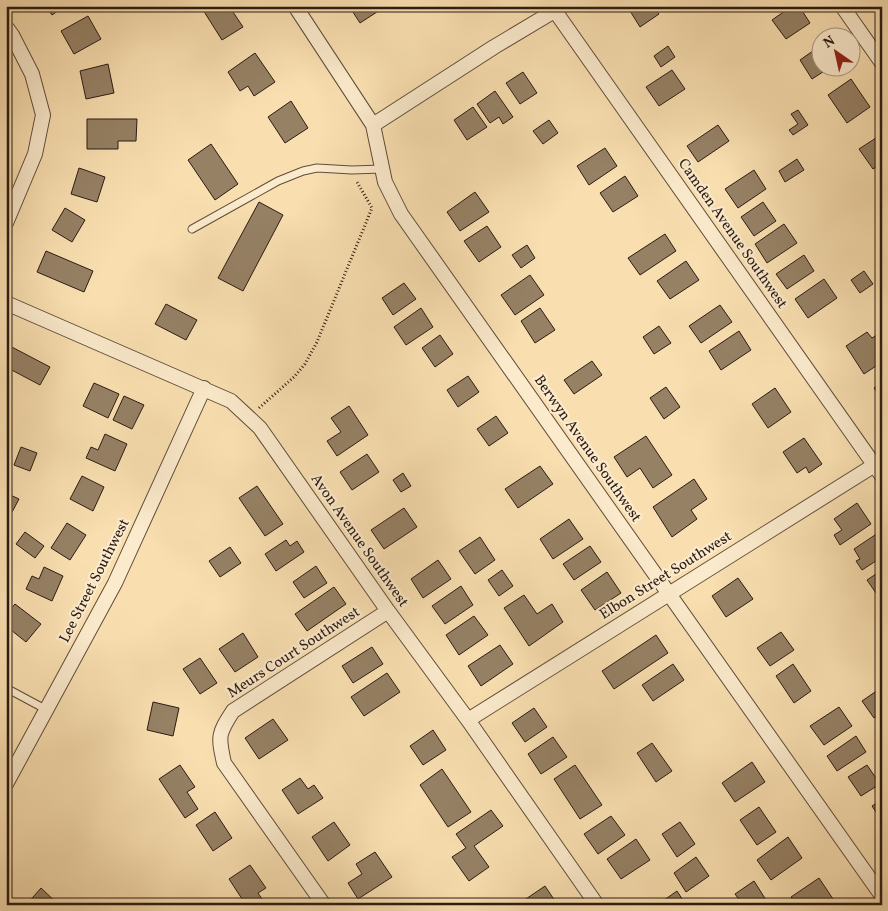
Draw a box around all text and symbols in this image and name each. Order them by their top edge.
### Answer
north arrow [810,28,860,78]
text: N [820,32,839,53]
street label: Camden Avenue Southwest [672,155,792,313]
street label: Berwyn Avenue Southwest [528,371,646,527]
street label: Avon Avenue Southwest [305,470,413,612]
street label: Lee Street Southwest [55,515,135,647]
street label: Elbon Street Southwest [596,527,736,625]
street label: Meurs Court Southwest [224,602,364,704]

